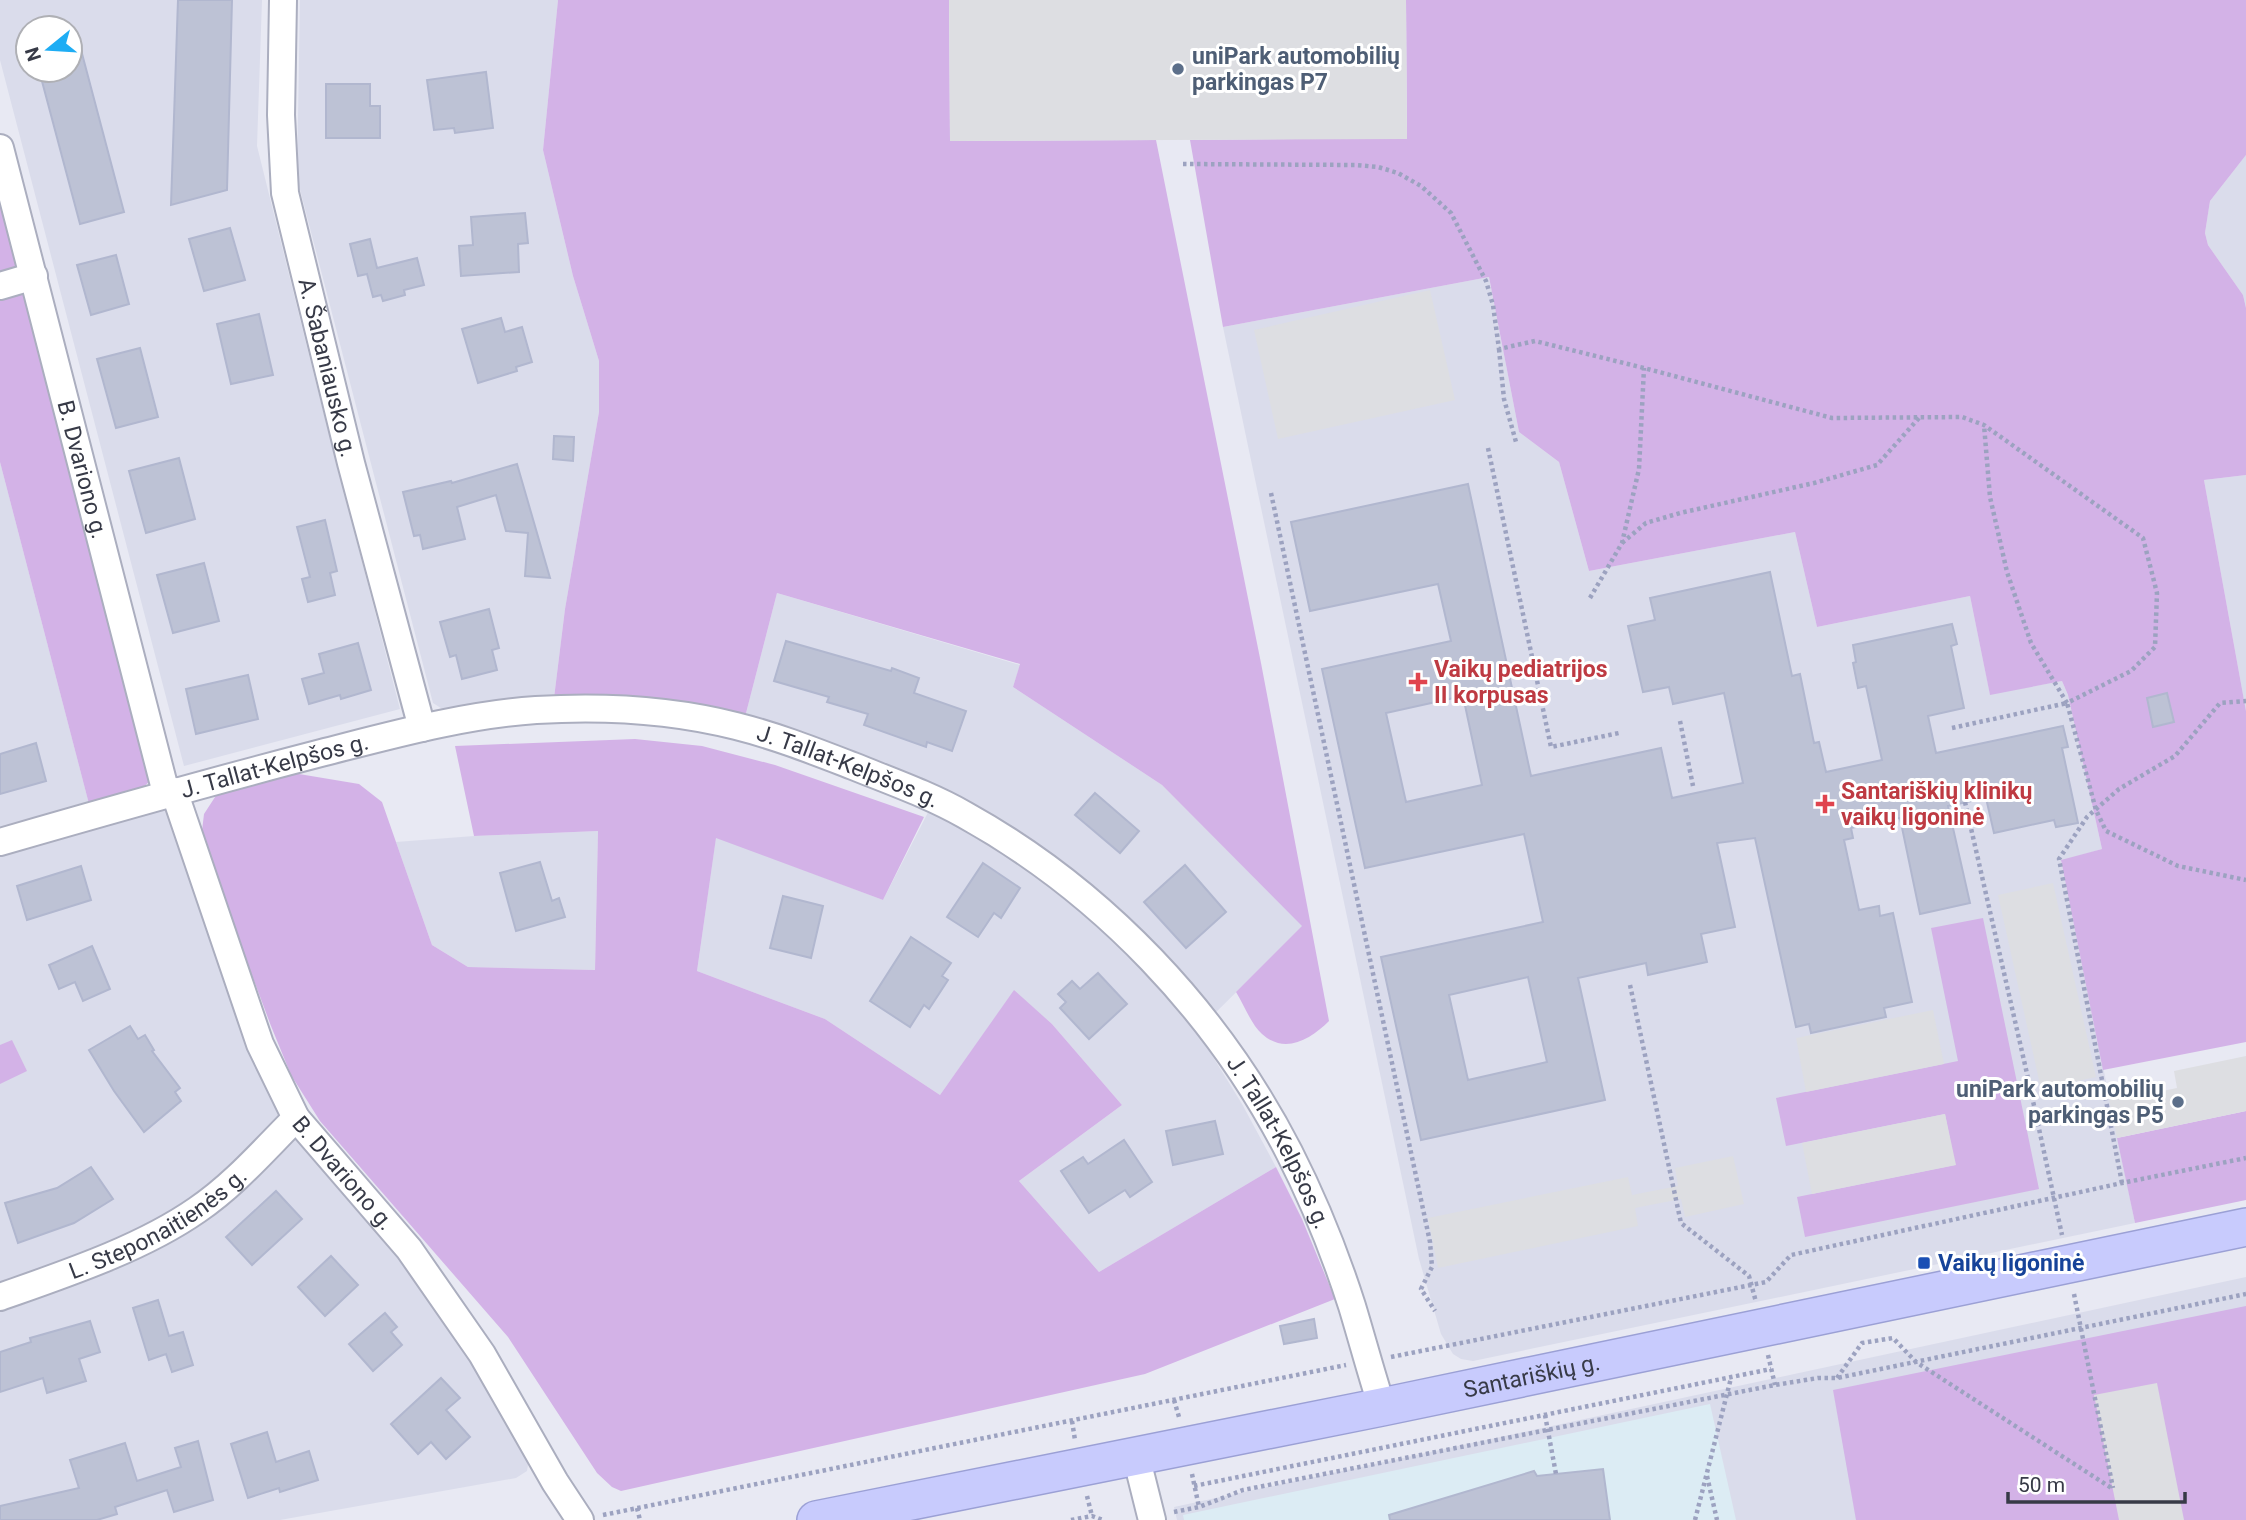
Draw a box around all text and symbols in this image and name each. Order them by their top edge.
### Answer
north arrow [14,14,84,84]
place label: uniPark automobilių parkingas P7 [1192,43,1400,96]
text: N [20,44,46,64]
marker: uniPark automobilių parkingas P7 [1170,61,1186,77]
street label: A. Šabaniausko g. [292,276,362,460]
street label: B. Dvariono g. [52,398,113,542]
place label: Vaikų pediatrijos II korpusas [1434,656,1608,709]
marker: Vaikų pediatrijos II korpusas [1408,672,1428,692]
street label: J. Tallat-Kelpšos g. [753,719,943,814]
street label: J. Tallat-Kelpšos g. [178,728,371,804]
place label: Santariškių klinikų vaikų ligoninė [1841,778,2032,831]
marker: Santariškių klinikų vaikų ligoninė [1815,794,1835,814]
street label: J. Tallat-Kelpšos g. [1221,1051,1336,1233]
place label: uniPark automobilių parkingas P5 [1956,1076,2164,1129]
marker: uniPark automobilių parkingas P5 [2170,1094,2186,1110]
street label: B. Dvariono g. [286,1111,400,1236]
street label: L. Steponaitienės g. [65,1163,252,1285]
place label: Vaikų ligoninė [1938,1250,2084,1277]
marker: Vaikų ligoninė [1916,1255,1932,1271]
street label: Santariškių g. [1461,1349,1602,1404]
scale bar [2008,1460,2185,1504]
text: 50 m [2018,1473,2065,1497]

